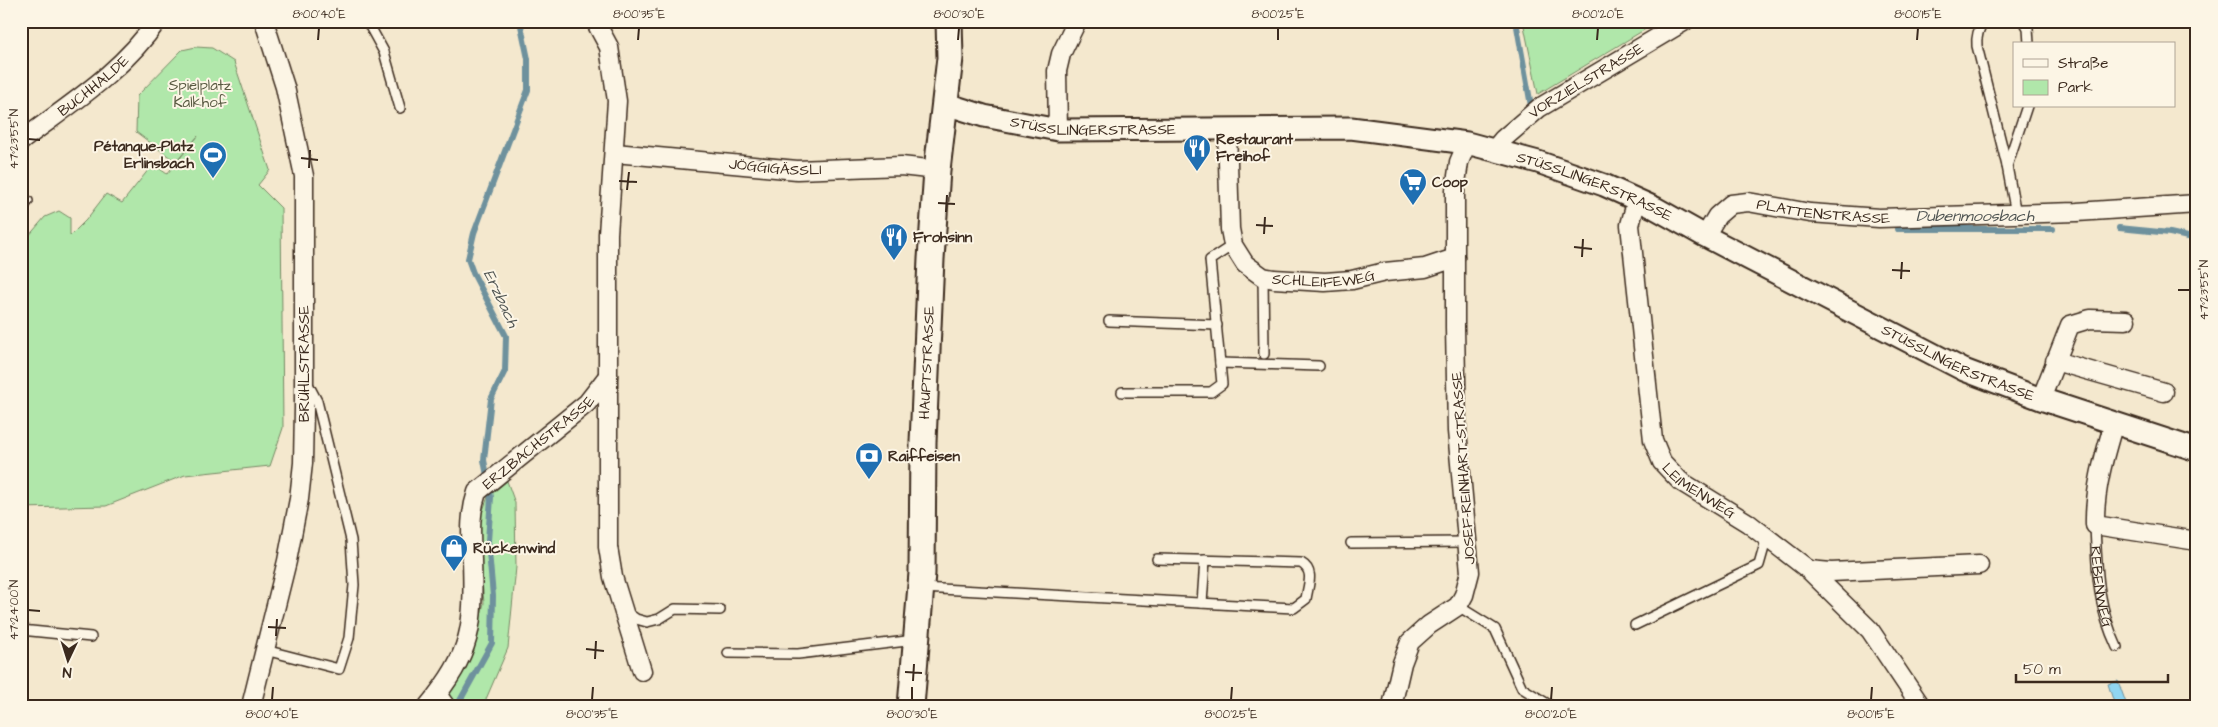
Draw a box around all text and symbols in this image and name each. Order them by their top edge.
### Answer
text: 8°00'40"E [292,6,346,23]
text: 8°00'35"E [613,6,665,23]
text: 8°00'30"E [933,6,985,23]
text: 8°00'25"E [1252,6,1304,23]
text: 8°00'20"E [1572,6,1624,23]
text: 8°00'15"E [1894,6,1942,23]
street label: VORZIELSTRASSE [1524,38,1648,124]
legend [2013,42,2176,108]
street label: BUCHHALDE [54,51,134,122]
text: Straße [2058,53,2108,74]
park label: Spielplatz Kalkhof [169,75,232,113]
text: Park [2058,77,2093,98]
text: 47°23'55"N [6,108,23,169]
street label: STÜSSLINGERSTRASSE [1009,111,1176,141]
place label: Restaurant Freihof [1216,129,1294,167]
restaurant icon: Restaurant Freihof [1182,133,1212,172]
place label: Pétanque-Platz Erlinsbach [94,136,195,174]
sports icon: Pétanque-Platz Erlinsbach [198,140,228,179]
street label: STÜSSLINGERSTRASSE [1514,147,1676,227]
street label: JÖGGIGÄSSLI [728,154,822,181]
supermarket icon: Coop [1398,167,1428,206]
place label: Coop [1432,172,1468,193]
street label: PLATTENSTRASSE [1755,194,1890,229]
water label: Dubenmoosbach [1916,205,2035,227]
restaurant icon: Frohsinn [879,222,909,261]
place label: Frohsinn [913,227,973,248]
text: 47°23'55"N [2196,259,2213,320]
street label: SCHLEIFEWEG [1271,265,1378,293]
water label: Erzbach [478,266,524,332]
street label: BRÜHLSTRASSE [294,305,315,422]
street label: HAUPTSTRASSE [914,305,940,420]
street label: STÜSSLINGERSTRASSE [1878,319,2038,407]
street label: JOSEF-REINHART-STRASSE [1446,371,1481,565]
street label: ERZBACHSTRASSE [478,391,600,495]
bank icon: Raiffeisen [854,441,884,480]
place label: Raiffeisen [888,446,960,467]
street label: LEIMENWEG [1657,458,1740,524]
shop icon: Rückenwind [439,533,469,572]
place label: Rückenwind [473,538,556,559]
street label: REBENWEG [2085,546,2118,631]
text: 47°24'00"N [6,579,23,640]
north arrow [42,634,92,684]
scale bar [2016,652,2168,684]
text: 50 m [2023,659,2061,680]
text: N [62,662,72,682]
text: 8°00'40"E [245,706,299,723]
text: 8°00'35"E [566,706,618,723]
text: 8°00'30"E [886,706,938,723]
text: 8°00'25"E [1205,706,1257,723]
text: 8°00'20"E [1525,706,1577,723]
text: 8°00'15"E [1847,706,1895,723]

